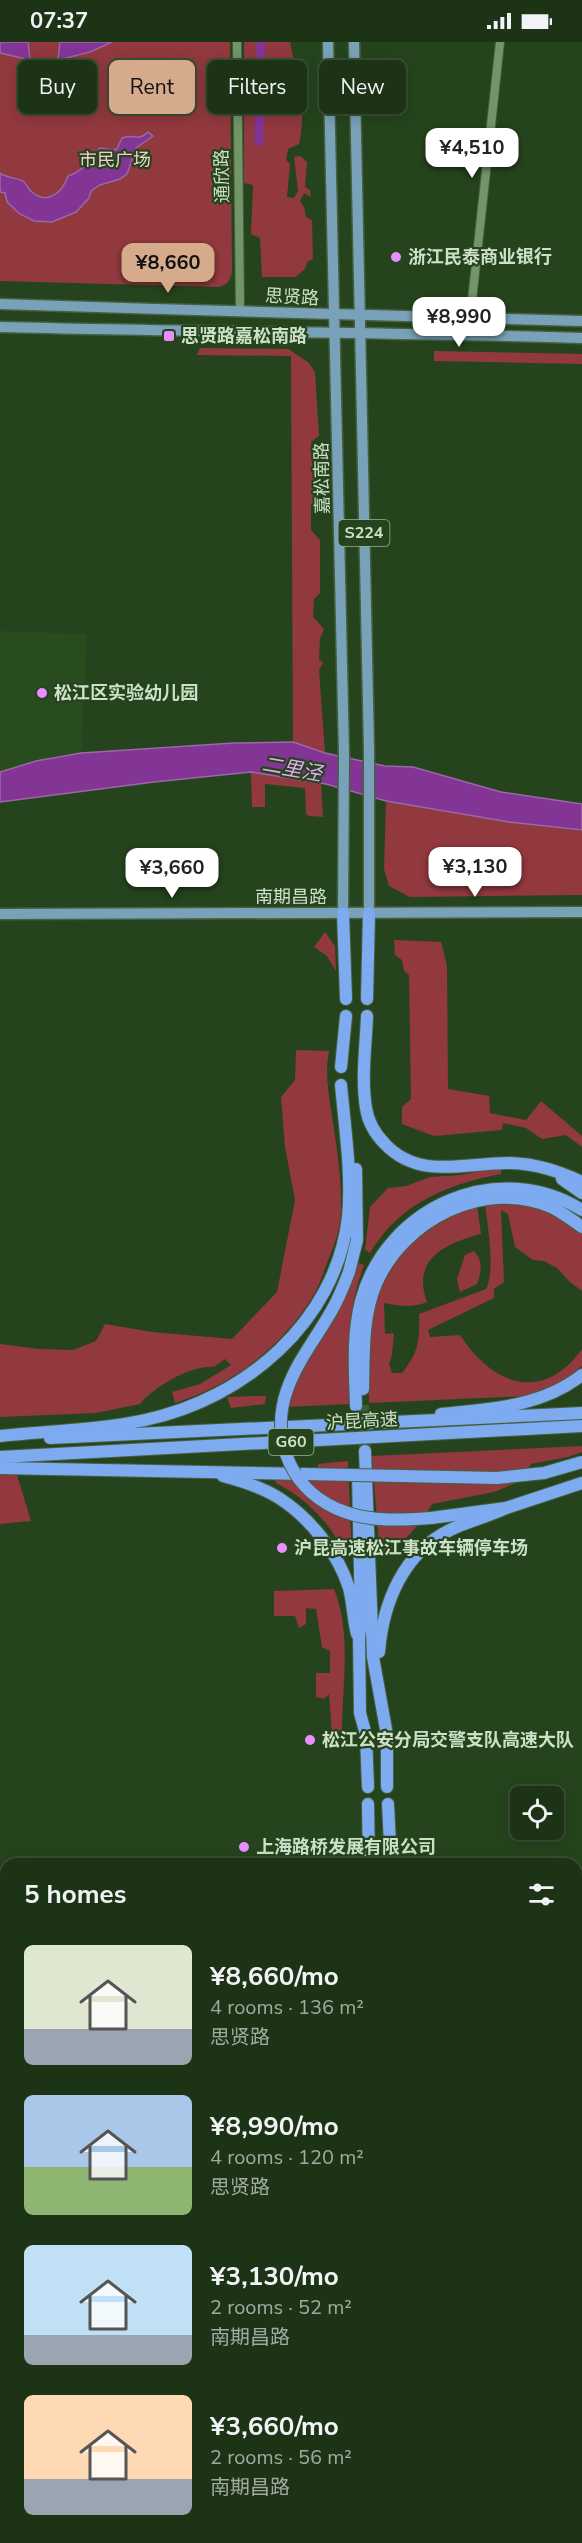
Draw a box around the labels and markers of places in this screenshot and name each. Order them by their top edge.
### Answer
pin: ¥4,510 [423,128,521,179]
pin: ¥8,660 [119,243,217,294]
place label: 浙江民泰商业银行 [408,245,552,269]
marker: 浙江民泰商业银行 [389,250,403,264]
pin: ¥8,990 [410,297,508,348]
place label: 思贤路嘉松南路 [181,324,307,348]
marker: 思贤路嘉松南路 [162,329,176,343]
place label: 松江区实验幼儿园 [54,681,198,705]
marker: 松江区实验幼儿园 [35,686,49,700]
pin: ¥3,130 [426,847,524,898]
pin: ¥3,660 [123,848,221,899]
place label: 沪昆高速松江事故车辆停车场 [294,1536,528,1560]
marker: 沪昆高速松江事故车辆停车场 [275,1541,289,1555]
place label: 松江公安分局交警支队高速大队 [322,1728,574,1752]
marker: 松江公安分局交警支队高速大队 [303,1733,317,1747]
place label: 上海路桥发展有限公司 [256,1835,436,1859]
marker: 上海路桥发展有限公司 [237,1840,251,1854]

